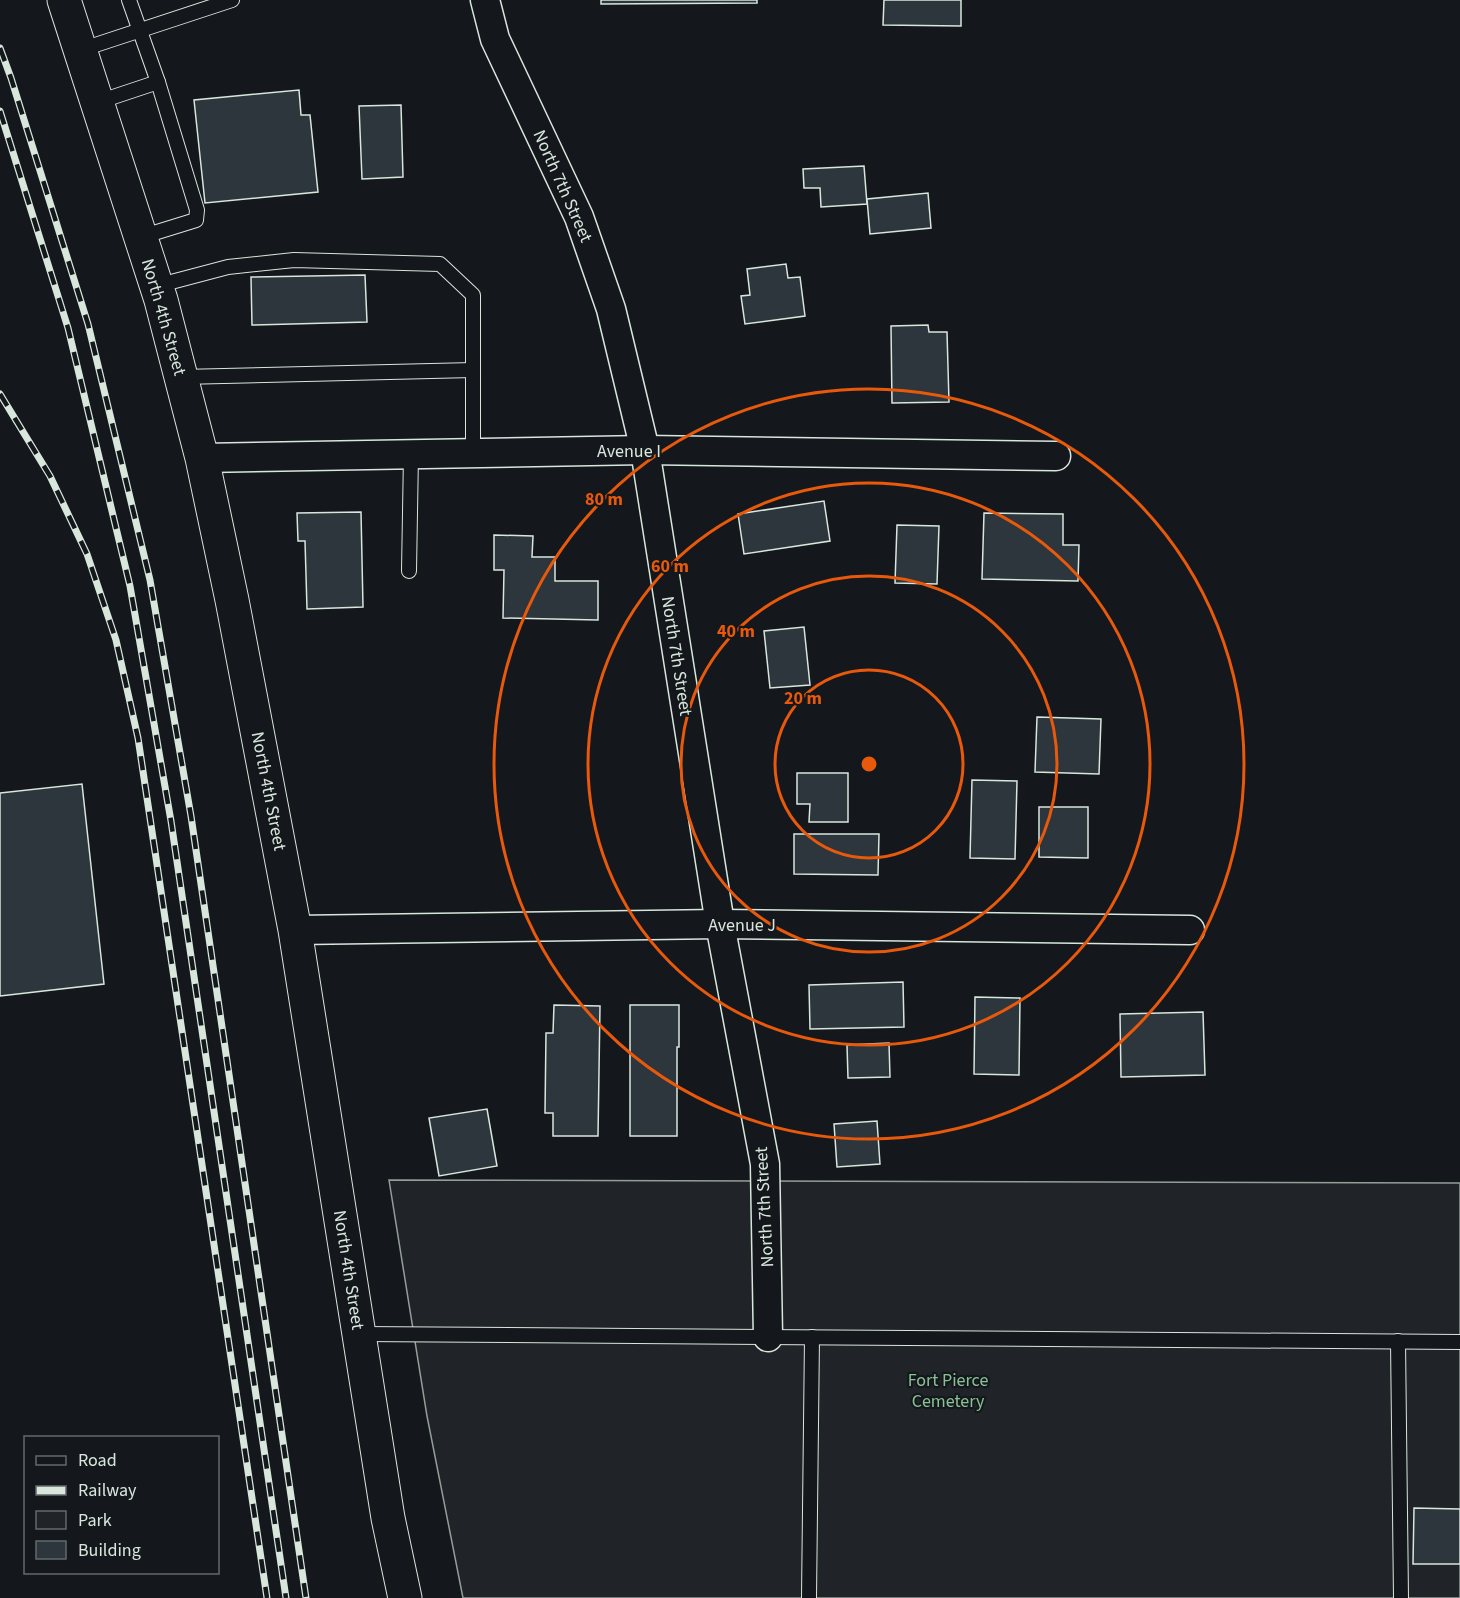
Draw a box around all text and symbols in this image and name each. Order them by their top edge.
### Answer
street label: North 7th Street [527,126,599,246]
street label: North 4th Street [135,256,192,379]
street label: Avenue I [597,439,661,464]
text: 80 m [585,487,623,512]
text: 60 m [651,554,689,579]
street label: North 7th Street [655,595,698,718]
text: 40 m [717,619,755,644]
text: 20 m [784,686,822,711]
street label: North 4th Street [245,729,292,853]
centre of rings [859,754,879,774]
street label: Avenue J [708,913,776,938]
street label: North 7th Street [749,1146,780,1268]
street label: North 4th Street [327,1209,370,1332]
park label: Fort Pierce Cemetery [908,1368,988,1414]
legend [24,1436,219,1574]
text: Road [78,1448,117,1473]
text: Railway [78,1478,137,1503]
text: Park [78,1508,112,1533]
text: Building [78,1538,141,1563]

